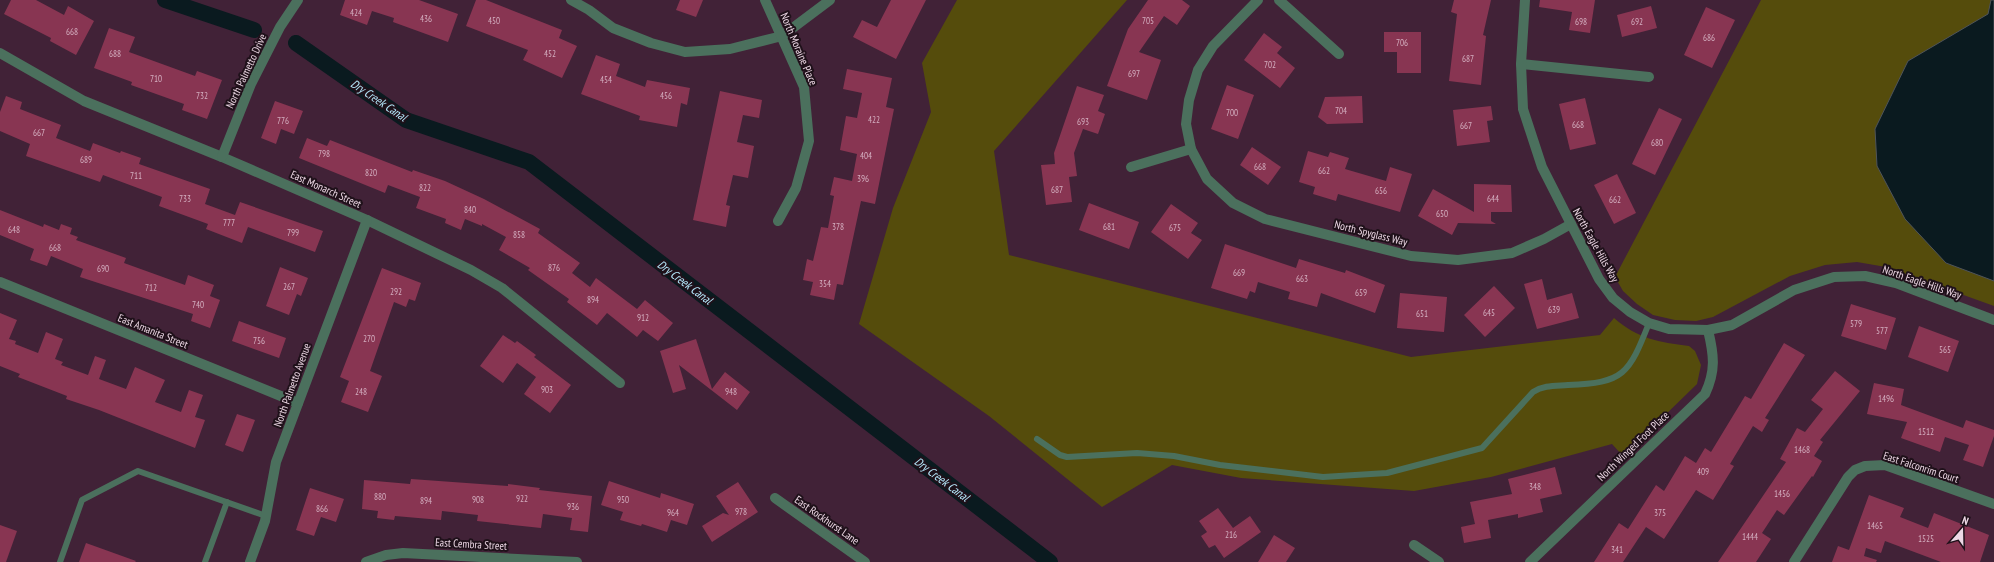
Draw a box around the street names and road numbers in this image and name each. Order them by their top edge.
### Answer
street label: North Moraine Place [777,11,821,88]
street label: North Palmetto Drive [223,31,270,110]
street label: East Monarch Street [288,167,364,211]
street label: North Eagle Hills Way [1570,206,1622,285]
street label: North Spyglass Way [1333,217,1410,249]
street label: North Eagle Hills Way [1881,262,1964,302]
street label: East Amanita Street [116,311,190,351]
street label: North Palmetto Avenue [270,341,314,429]
street label: North Winged Foot Place [1594,408,1672,484]
street label: East Falconrim Court [1882,448,1960,486]
street label: East Rockhurst Lane [792,493,862,548]
street label: East Cembra Street [435,535,507,553]

